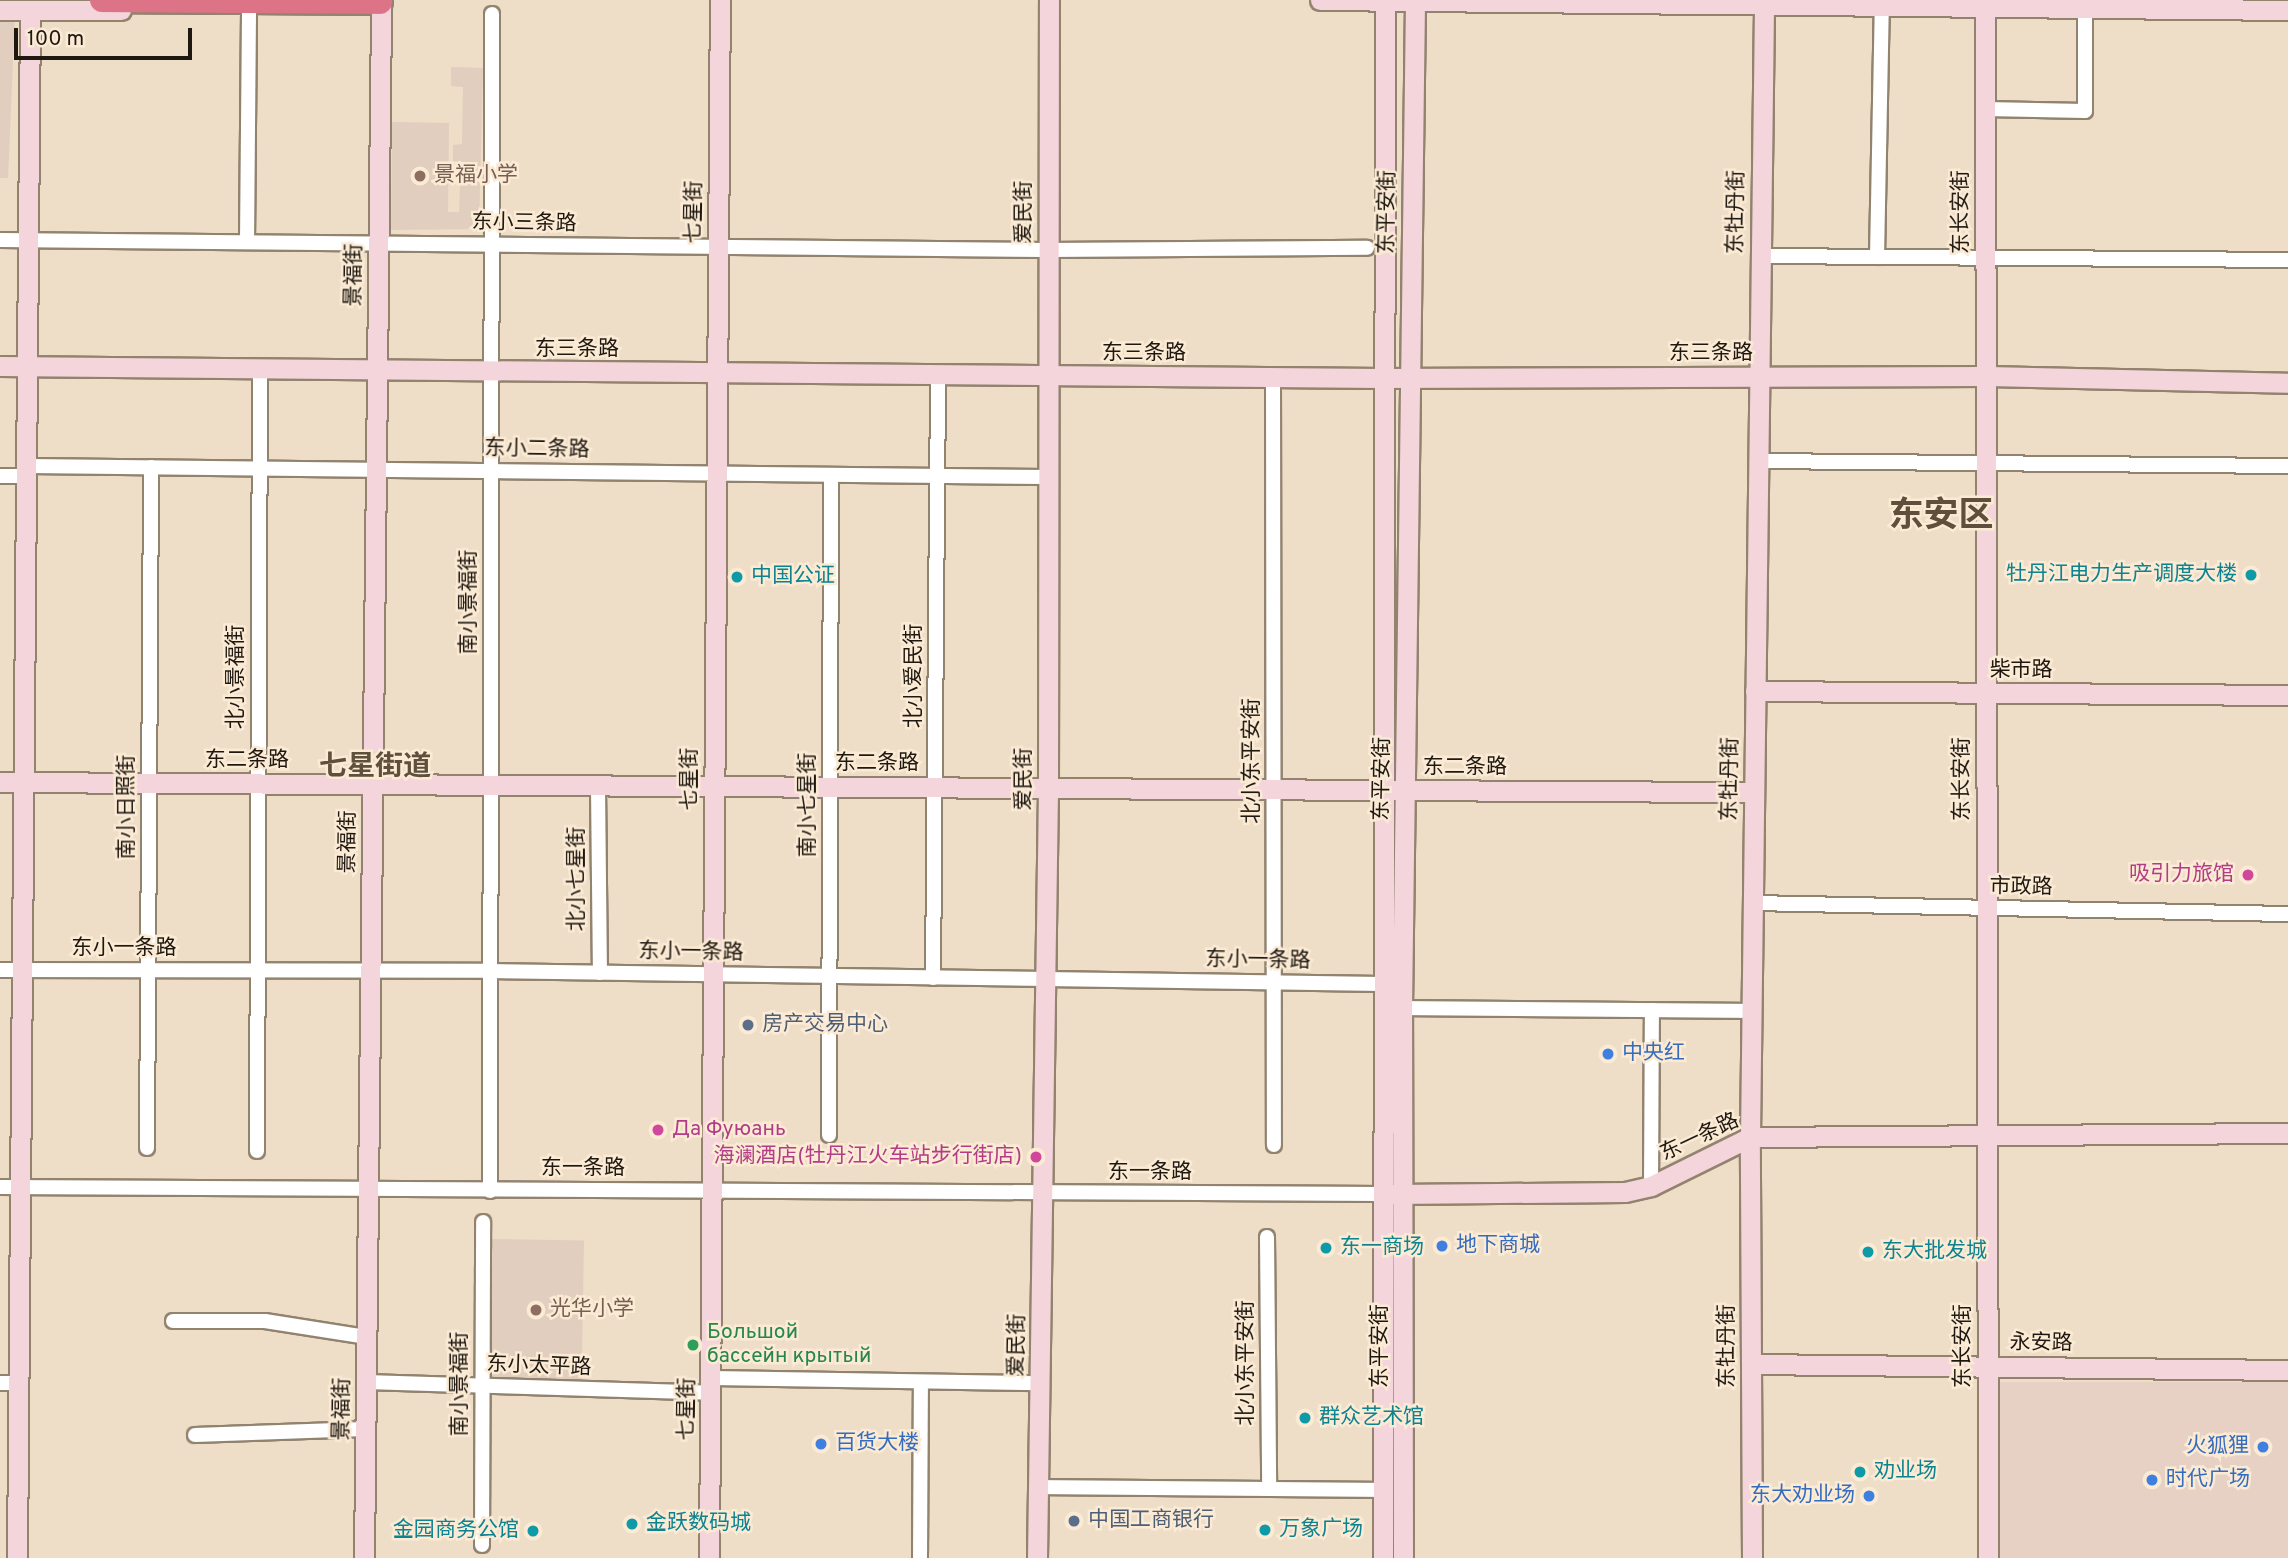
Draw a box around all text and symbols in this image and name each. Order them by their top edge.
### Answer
scale bar [18,14,196,58]
text: 100 m [27,26,84,53]
place label: 景福小学 [434,163,518,189]
marker: 景福小学 [412,168,428,184]
street label: 东平安街 [1375,170,1401,254]
street label: 东牡丹街 [1724,170,1750,254]
street label: 东长安街 [1949,170,1975,254]
street label: 七星街 [682,180,708,244]
street label: 爱民街 [1012,181,1038,243]
street label: 东小三条路 [471,210,577,238]
street label: 景福街 [342,243,368,307]
street label: 东三条路 [535,337,619,363]
street label: 东三条路 [1102,341,1186,367]
street label: 东三条路 [1669,341,1753,367]
street label: 东小二条路 [484,436,590,464]
district label: 东安区 [1889,496,1993,538]
street label: 南小景福街 [457,550,483,654]
place label: 牡丹江电力生产调度大楼 [2006,562,2237,588]
place label: 中国公证 [751,564,835,590]
marker: 牡丹江电力生产调度大楼 [2243,567,2259,583]
marker: 中国公证 [729,569,745,585]
street label: 北小爱民街 [902,624,928,728]
street label: 北小景福街 [224,625,250,729]
street label: 柴市路 [1990,658,2052,684]
street label: 北小东平安街 [1240,698,1266,824]
street label: 东平安街 [1370,737,1396,821]
street label: 东牡丹街 [1718,737,1744,821]
street label: 东长安街 [1950,737,1976,821]
street label: 东二条路 [205,748,289,774]
street label: 七星街 [678,748,704,810]
street label: 爱民街 [1012,748,1038,810]
district label: 七星街道 [319,751,431,785]
street label: 东二条路 [835,751,919,777]
street label: 南小七星街 [796,753,822,857]
street label: 南小日照街 [115,755,141,859]
street label: 东二条路 [1423,755,1507,781]
street label: 景福街 [336,810,362,874]
street label: 北小七星街 [565,827,591,931]
place label: 吸引力旅馆 [2129,862,2234,888]
marker: 吸引力旅馆 [2240,867,2256,883]
street label: 市政路 [1989,875,2053,901]
street label: 东小一条路 [72,936,176,962]
street label: 东小一条路 [638,939,744,967]
street label: 东小一条路 [1205,947,1311,975]
place label: 房产交易中心 [762,1012,888,1038]
marker: 房产交易中心 [740,1017,756,1033]
place label: 中央红 [1622,1041,1685,1067]
marker: 中央红 [1600,1046,1616,1062]
street label: 东一条路 [1657,1109,1743,1167]
place label: Да Фуюань [672,1117,786,1143]
marker: Да Фуюань [650,1122,666,1138]
place label: 海澜酒店(牡丹江火车站步行街店) [714,1144,1022,1170]
marker: 海澜酒店(牡丹江火车站步行街店) [1028,1149,1044,1165]
street label: 东一条路 [541,1156,625,1182]
street label: 东一条路 [1108,1160,1192,1186]
place label: 地下商城 [1456,1233,1540,1259]
place label: 东一商场 [1340,1235,1424,1261]
marker: 地下商城 [1434,1238,1450,1254]
place label: 东大批发城 [1882,1239,1987,1265]
marker: 东一商场 [1318,1240,1334,1256]
marker: 东大批发城 [1860,1244,1876,1260]
place label: 光华小学 [550,1297,634,1323]
street label: 北小东平安街 [1234,1300,1260,1426]
marker: 光华小学 [528,1302,544,1318]
street label: 东平安街 [1368,1304,1394,1388]
street label: 东牡丹街 [1715,1304,1741,1388]
street label: 东长安街 [1951,1304,1977,1388]
street label: 爱民街 [1005,1313,1031,1377]
place label: Большой бассейн крытый [707,1320,871,1370]
street label: 永安路 [2009,1331,2073,1357]
street label: 南小景福街 [448,1332,474,1436]
marker: Большой бассейн крытый [685,1337,701,1353]
street label: 东小太平路 [486,1353,592,1381]
street label: 景福街 [330,1377,356,1441]
street label: 七星街 [675,1377,701,1441]
place label: 群众艺术馆 [1319,1405,1424,1431]
marker: 群众艺术馆 [1297,1410,1313,1426]
place label: 百货大楼 [835,1431,919,1457]
place label: 火狐狸 [2186,1434,2249,1460]
marker: 百货大楼 [813,1436,829,1452]
marker: 火狐狸 [2255,1439,2271,1455]
place label: 劝业场 [1874,1459,1937,1485]
marker: 劝业场 [1852,1464,1868,1480]
place label: 时代广场 [2166,1467,2250,1493]
marker: 时代广场 [2144,1472,2160,1488]
place label: 东大劝业场 [1750,1483,1855,1509]
marker: 东大劝业场 [1861,1488,1877,1504]
place label: 中国工商银行 [1088,1508,1214,1534]
place label: 金跃数码城 [646,1511,751,1537]
marker: 中国工商银行 [1066,1513,1082,1529]
marker: 金跃数码城 [624,1516,640,1532]
place label: 万象广场 [1279,1517,1363,1543]
place label: 金园商务公馆 [393,1518,519,1544]
marker: 万象广场 [1257,1522,1273,1538]
marker: 金园商务公馆 [525,1523,541,1539]

